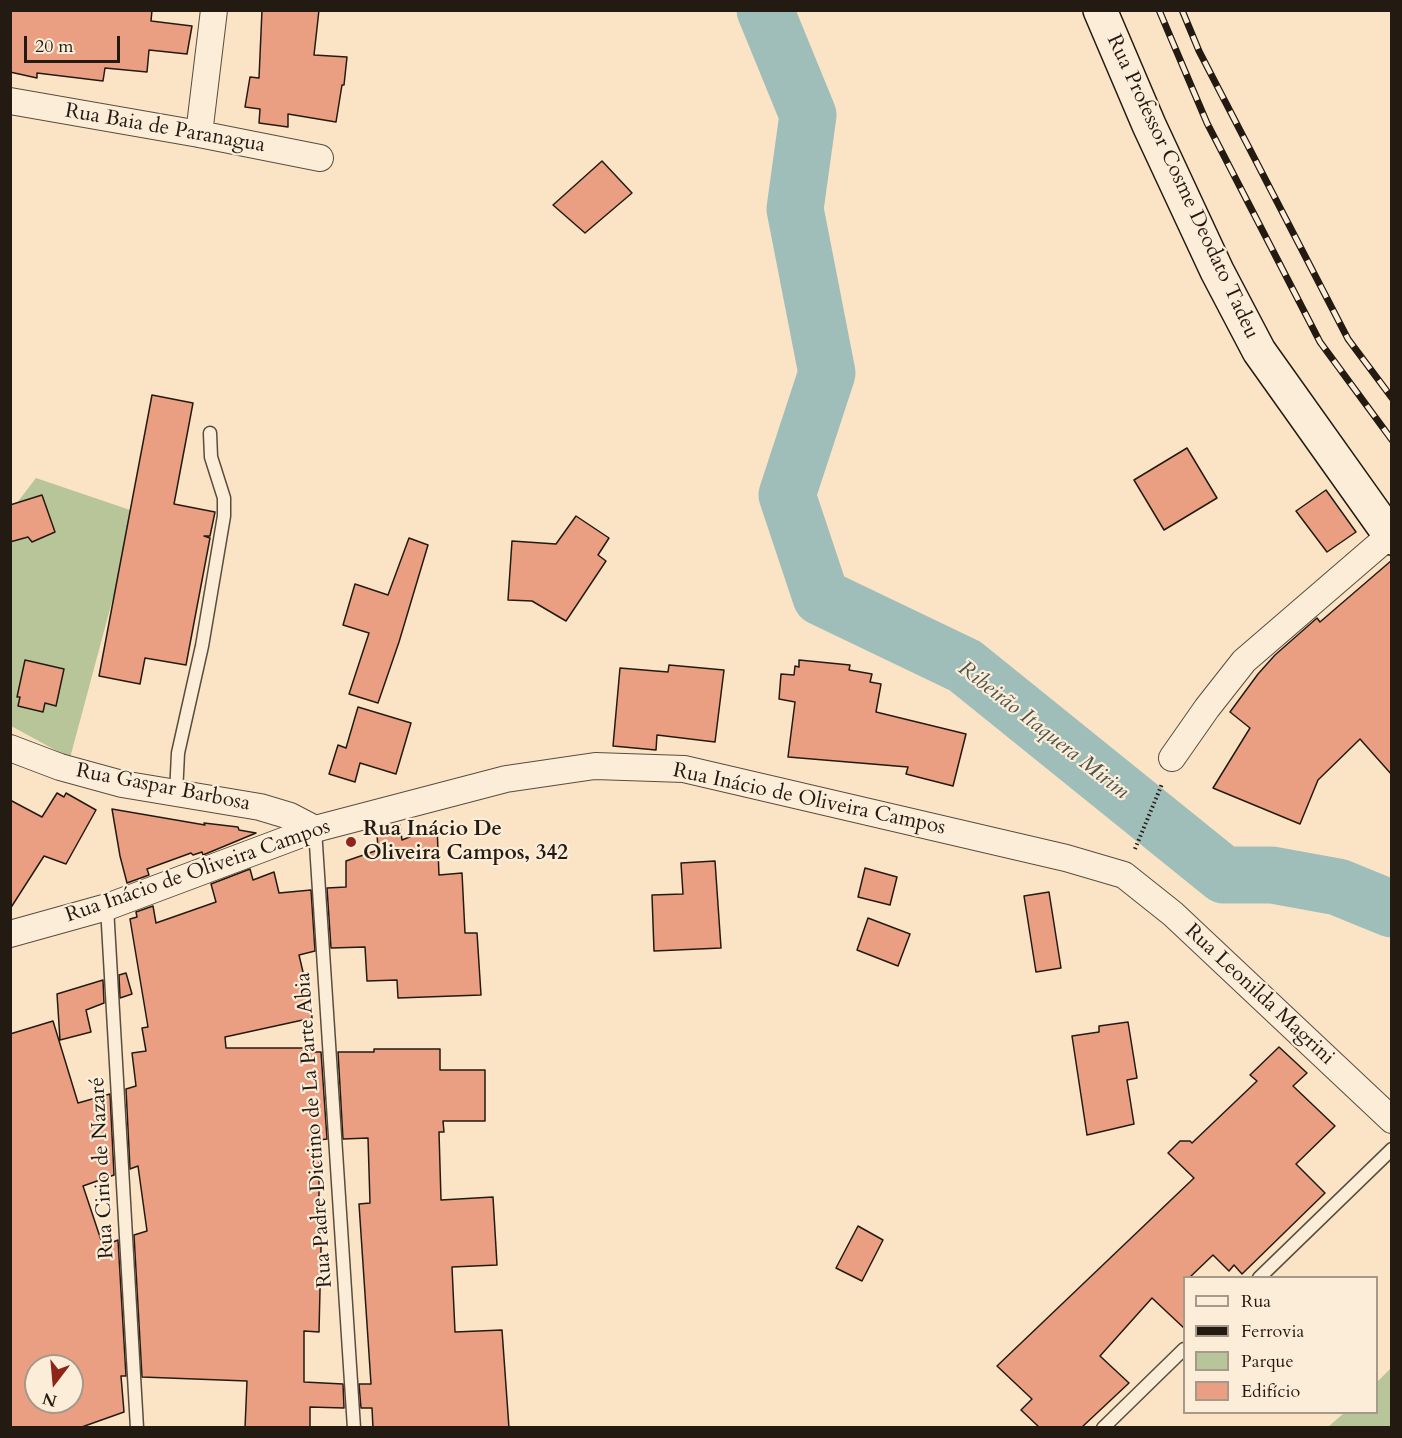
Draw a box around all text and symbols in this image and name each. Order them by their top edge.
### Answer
scale bar [27,24,123,62]
street label: Rua Professor Cosme Deodato Tadeu [1100,31,1264,343]
text: 20 m [35,34,74,59]
street label: Rua Baia de Paranagua [63,99,267,159]
water label: Ribeirão Itaquera Mirim [952,656,1134,806]
street label: Rua Gaspar Barbosa [74,759,252,817]
street label: Rua Inácio de Oliveira Campos [670,759,948,841]
street label: Rua Inácio de Oliveira Campos [62,815,334,929]
place label: Rua Inácio De Oliveira Campos, 342 [363,817,568,867]
marker: Rua Inácio De Oliveira Campos, 342 [344,835,358,849]
street label: Rua Leonilda Magrini [1179,919,1339,1071]
street label: Rua Padre Dictino de La Parte Abia [291,971,339,1289]
street label: Rua Cirio de Nazaré [86,1076,120,1260]
legend [1183,1276,1378,1414]
text: Rua [1241,1289,1271,1314]
text: Ferrovia [1241,1319,1304,1344]
text: Parque [1241,1349,1294,1374]
north arrow [24,1354,84,1414]
text: Edifício [1241,1379,1300,1404]
text: N [40,1387,59,1412]

